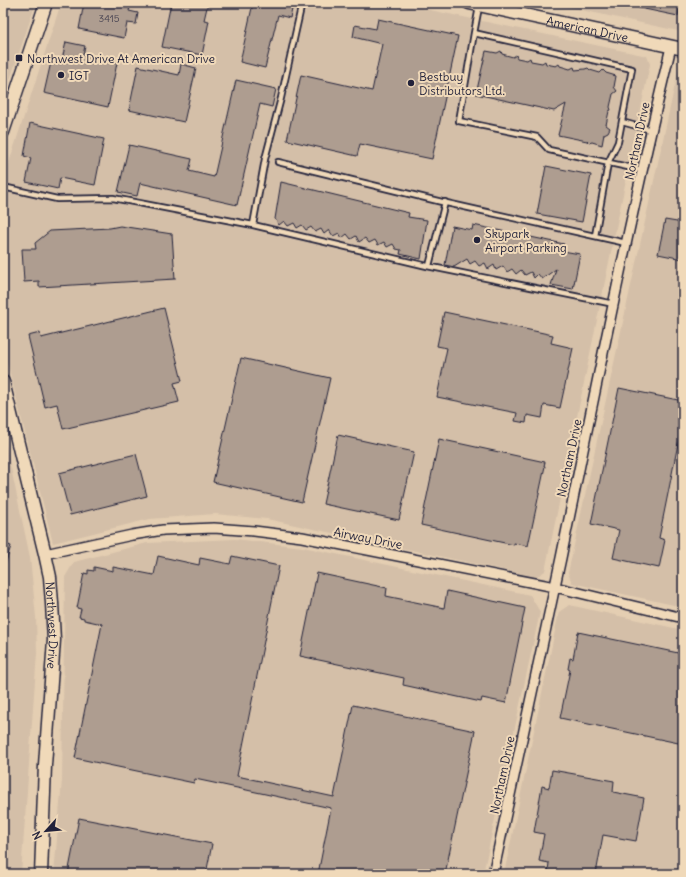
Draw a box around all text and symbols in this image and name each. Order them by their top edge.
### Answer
house number: 3415 [98,12,120,25]
street label: American Drive [545,12,630,45]
place label: Northwest Drive At American Drive [27,51,215,66]
marker: Northwest Drive At American Drive [14,53,24,63]
place label: IGT [69,68,89,83]
place label: Bestbuy Distributors Ltd. [419,69,505,98]
marker: IGT [56,70,66,80]
marker: Bestbuy Distributors Ltd. [406,78,416,88]
street label: Northam Drive [621,101,653,181]
place label: Skypark Airport Parking [485,226,567,255]
marker: Skypark Airport Parking [472,235,482,245]
street label: Northam Drive [553,418,585,498]
street label: Airway Drive [332,524,404,552]
street label: Northwest Drive [43,581,62,669]
street label: Northam Drive [486,735,518,815]
north arrow [26,811,66,851]
text: N [29,829,45,842]

